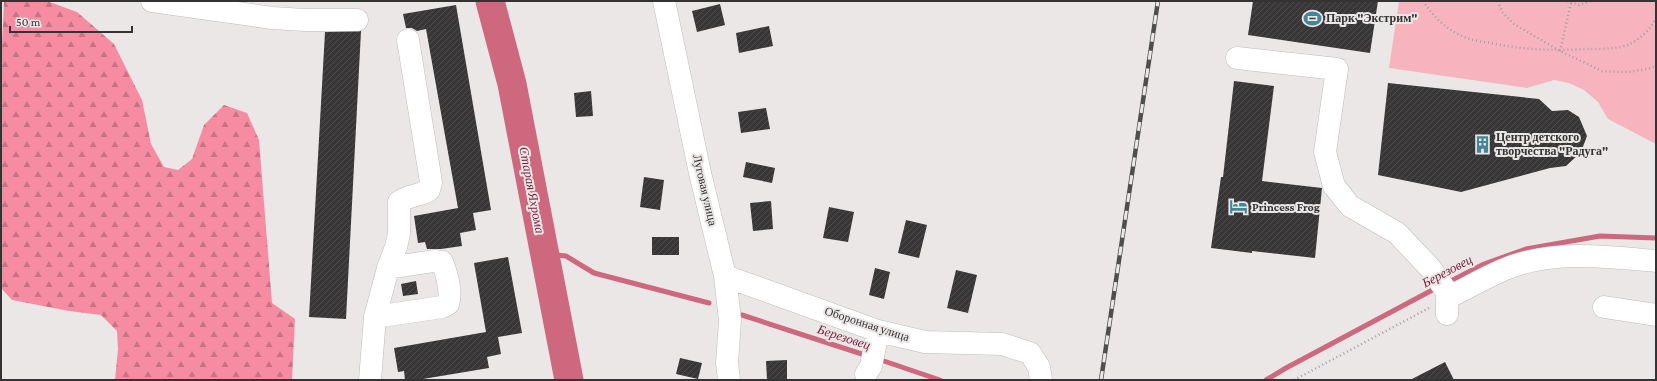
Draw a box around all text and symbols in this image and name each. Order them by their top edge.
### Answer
scale bar [10,8,132,34]
sports icon: Парк "Экстрим" [1303,8,1323,28]
place label: Парк "Экстрим" [1326,11,1418,25]
text: 50 m [16,15,41,29]
place label: Центр детского творчества "Радуга" [1496,130,1608,158]
building icon: Центр детского творчества "Радуга" [1473,134,1493,154]
water label: Старая Яхрома [516,145,548,235]
street label: Луговая улица [690,153,720,228]
hotel icon: Princess Frog [1229,197,1249,217]
place label: Princess Frog [1252,200,1320,214]
water label: Березовец [1418,251,1475,291]
street label: Оборонная улица [823,304,912,345]
water label: Березовец [815,321,873,353]

